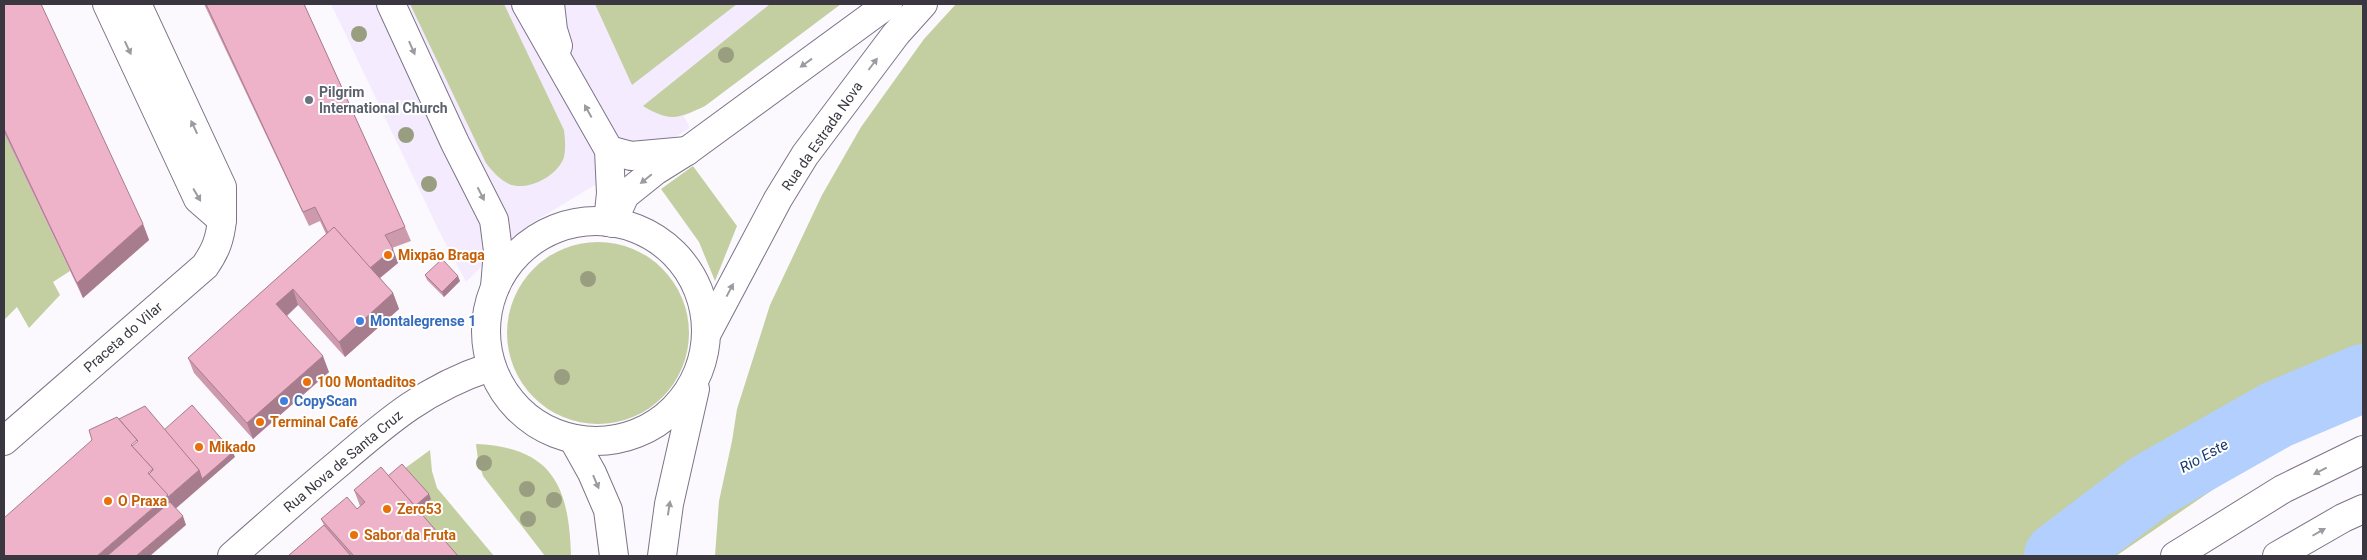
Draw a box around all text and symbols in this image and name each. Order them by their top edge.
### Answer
one-way arrow [124,41,132,55]
one-way arrow [408,41,416,55]
one-way arrow [868,57,878,71]
one-way arrow [800,58,813,68]
street label: Rua da Estrada Nova [778,78,866,194]
place label: Pilgrim International Church [319,84,448,116]
marker: Pilgrim International Church [303,94,315,106]
one-way arrow [584,104,592,119]
one-way arrow [190,120,198,134]
one-way arrow [640,173,653,184]
one-way arrow [477,187,485,202]
one-way arrow [193,188,202,201]
place label: Mixpão Braga [398,247,485,263]
marker: Mixpão Braga [382,249,394,261]
one-way arrow [726,282,734,297]
street label: Praceta do Vilar [80,298,166,375]
place label: Montalegrense 1 [370,313,476,329]
marker: Montalegrense 1 [354,315,366,327]
place label: 100 Montaditos [317,374,416,390]
marker: 100 Montaditos [301,376,313,388]
place label: CopyScan [294,393,357,409]
marker: CopyScan [278,395,290,407]
street label: Rua Nova de Santa Cruz [281,407,406,515]
place label: Terminal Café [270,414,359,430]
marker: Terminal Café [254,416,266,428]
water label: Rio Este [2177,435,2232,477]
place label: Mikado [209,439,256,455]
marker: Mikado [193,441,205,453]
one-way arrow [2312,467,2327,475]
one-way arrow [592,475,600,489]
place label: O Praxa [118,493,168,509]
marker: O Praxa [102,495,114,507]
one-way arrow [665,500,673,516]
place label: Zero53 [397,501,442,517]
marker: Zero53 [381,503,393,515]
place label: Sabor da Fruta [364,527,457,543]
one-way arrow [2313,527,2326,536]
marker: Sabor da Fruta [348,529,360,541]

